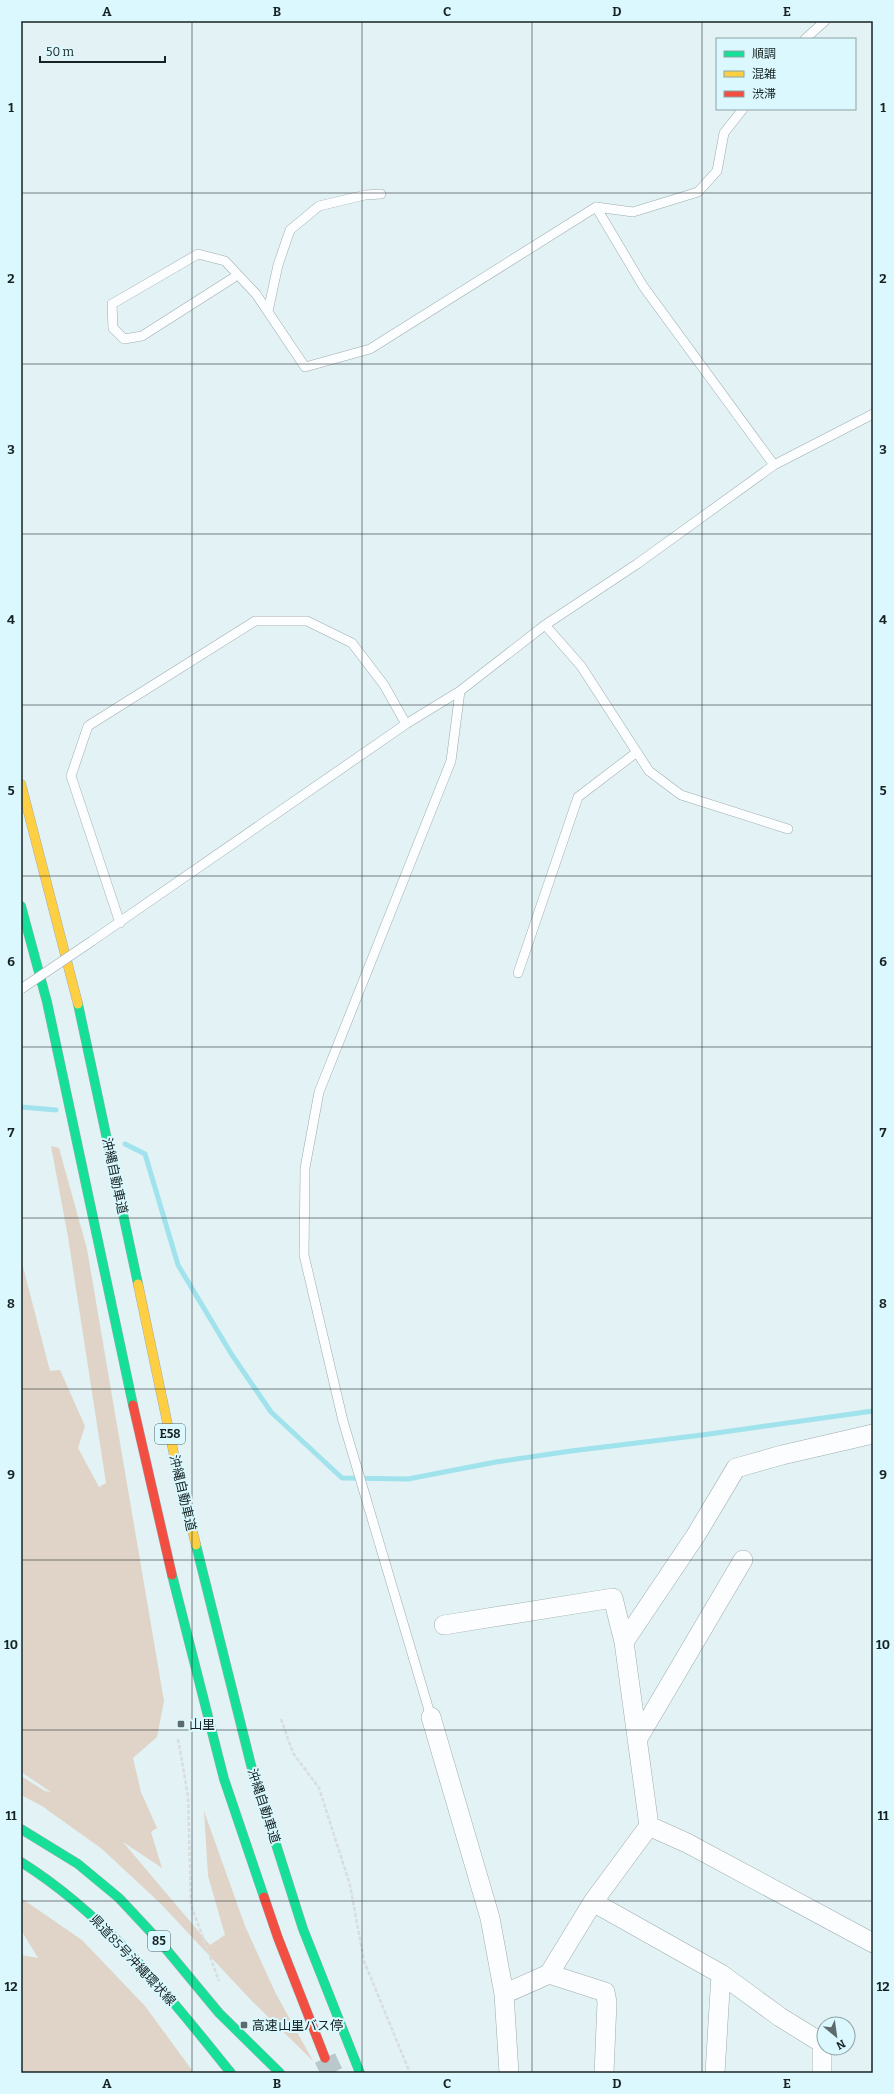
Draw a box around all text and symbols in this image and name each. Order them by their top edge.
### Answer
text: A [102,4,112,19]
text: B [273,4,281,19]
text: C [443,4,451,19]
text: D [612,4,622,19]
text: E [783,4,791,19]
scale bar [40,38,165,64]
legend [716,38,856,110]
text: 50 m [46,45,75,59]
text: 順調 [752,47,776,61]
text: 混雑 [752,67,776,81]
text: 渋滞 [752,87,776,101]
text: 1 [8,100,14,115]
text: 1 [880,100,886,115]
text: 2 [7,271,15,286]
text: 2 [879,271,887,286]
text: 3 [7,442,15,457]
text: 3 [879,442,887,457]
text: 4 [7,612,15,627]
text: 4 [879,612,887,627]
text: 5 [7,783,15,798]
text: 5 [879,783,887,798]
text: 6 [7,954,15,969]
text: 6 [879,954,887,969]
text: 7 [8,1125,15,1140]
text: 7 [880,1125,887,1140]
street label: 沖縄自動車道 [100,1136,130,1216]
text: 8 [7,1296,15,1311]
text: 8 [879,1296,887,1311]
road number: E58 [155,1424,185,1444]
street label: 沖縄自動車道 [167,1453,199,1533]
text: 9 [7,1467,15,1482]
text: 9 [879,1467,887,1482]
text: 10 [4,1637,18,1652]
text: 10 [876,1637,890,1652]
place label: 山里 [189,1717,215,1732]
marker: 山里 [176,1719,186,1729]
street label: 沖縄自動車道 [245,1767,283,1845]
text: 11 [5,1808,17,1823]
text: 11 [877,1808,889,1823]
street label: 県道85号沖縄環状線 [87,1911,179,2009]
road number: 85 [148,1931,170,1951]
text: 12 [5,1979,17,1994]
text: 12 [877,1979,889,1994]
north arrow [816,2016,856,2056]
place label: 高速山里バス停 [252,2018,343,2033]
marker: 高速山里バス停 [239,2020,249,2030]
text: N [833,2037,847,2052]
text: A [102,2076,112,2091]
text: B [273,2076,281,2091]
text: C [443,2076,451,2091]
text: D [612,2076,622,2091]
text: E [783,2076,791,2091]

